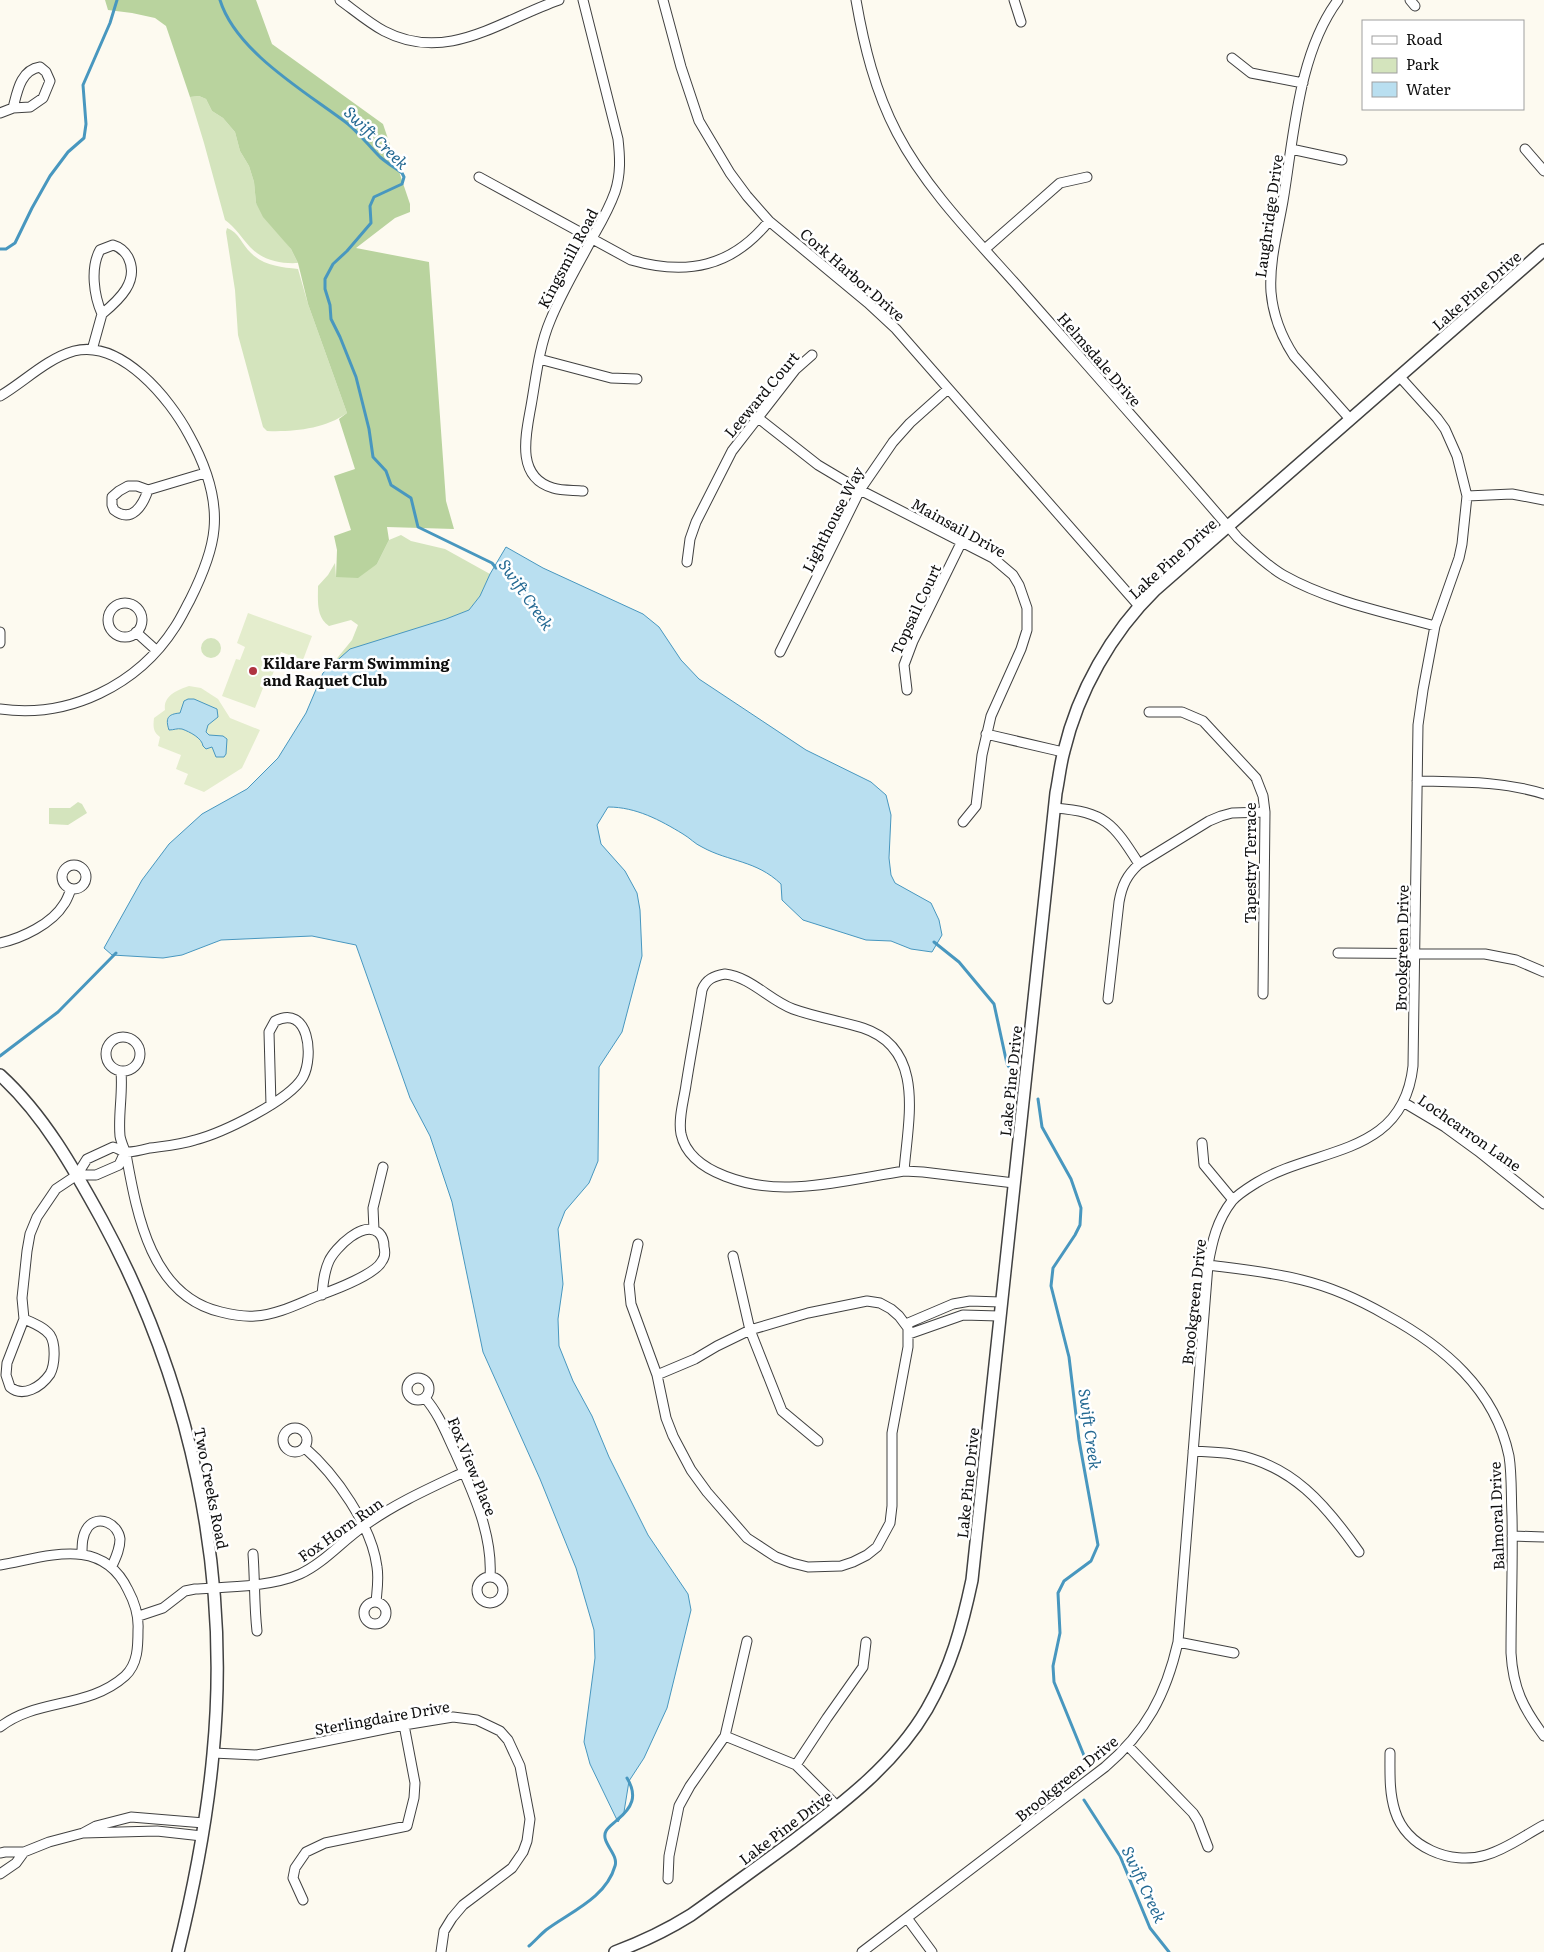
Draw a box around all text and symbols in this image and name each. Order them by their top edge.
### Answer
legend [1362,20,1524,110]
text: Road [1406,27,1442,50]
text: Park [1406,52,1440,75]
text: Water [1406,77,1451,100]
water label: Swift Creek [339,100,415,174]
street label: Laughridge Drive [1248,153,1288,279]
street label: Kingsmill Road [531,204,603,312]
street label: Cork Harbor Drive [795,222,911,326]
street label: Lake Pine Drive [1426,245,1526,335]
street label: Helmsdale Drive [1052,307,1148,411]
street label: Leeward Court [718,346,804,442]
street label: Lighthouse Way [795,462,869,576]
street label: Mainsail Drive [908,492,1011,563]
street label: Lake Pine Drive [1123,512,1221,604]
water label: Swift Creek [494,554,560,635]
street label: Topsail Court [884,560,946,658]
place label: Kildare Farm Swimming and Raquet Club [263,651,451,691]
marker: Kildare Farm Swimming and Raquet Club [247,665,259,677]
street label: Tapestry Terrace [1238,802,1261,923]
street label: Brookgreen Drive [1388,884,1414,1011]
street label: Lake Pine Drive [993,1024,1027,1138]
street label: Lochcarron Lane [1414,1088,1527,1176]
street label: Brookgreen Drive [1175,1238,1211,1366]
water label: Swift Creek [1073,1387,1109,1471]
street label: Fox View Place [443,1413,503,1519]
street label: Two Creeks Road [189,1425,235,1551]
street label: Lake Pine Drive [950,1426,984,1540]
street label: Balmoral Drive [1483,1461,1509,1571]
street label: Fox Horn Run [293,1491,387,1567]
street label: Sterlingdaire Drive [313,1694,451,1740]
street label: Brookgreen Drive [1010,1729,1123,1827]
street label: Lake Pine Drive [734,1784,837,1870]
water label: Swift Creek [1117,1842,1173,1926]

